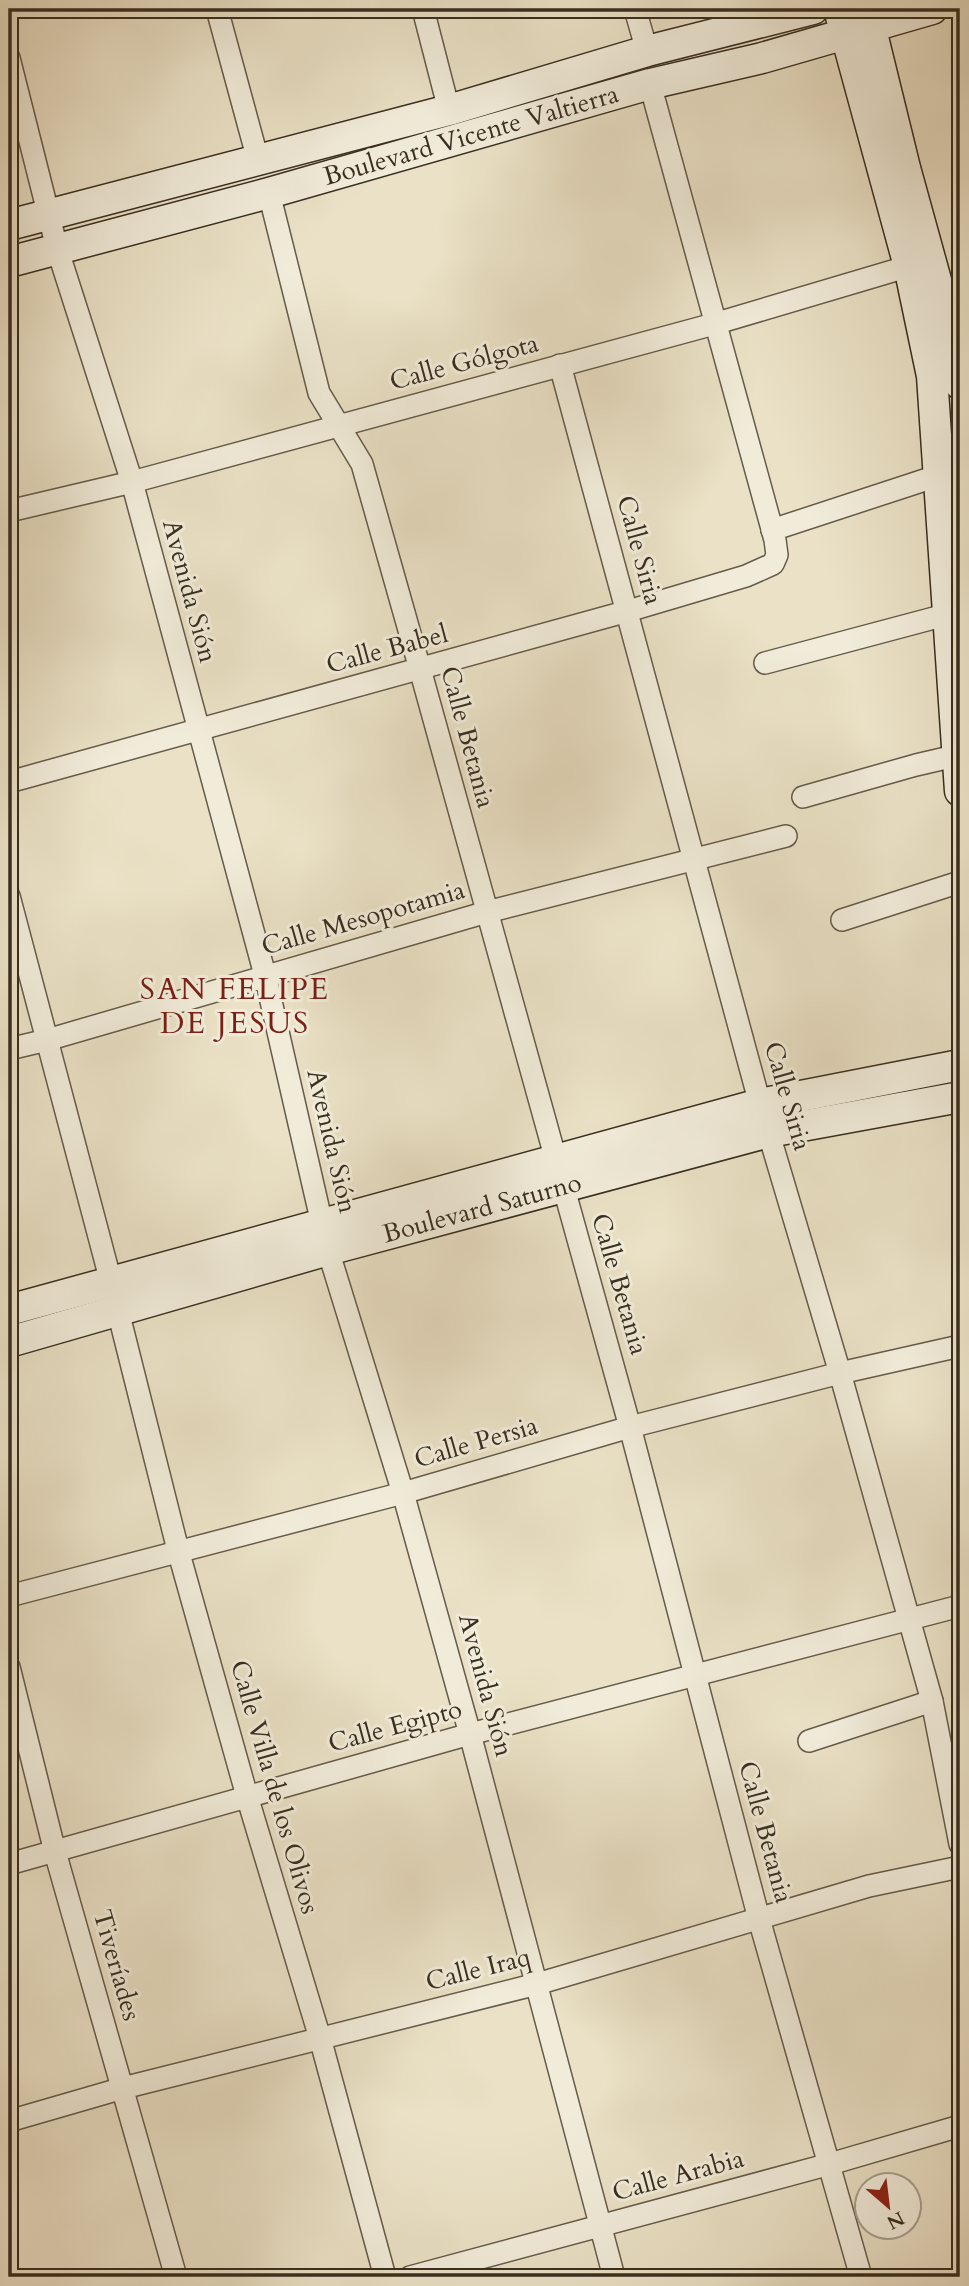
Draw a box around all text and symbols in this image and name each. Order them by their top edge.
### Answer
street label: Boulevard Vicente Valtierra [319,76,623,194]
street label: Calle Gólgota [386,325,542,399]
street label: Calle Siria [609,492,671,608]
street label: Avenida Sión [154,516,226,667]
street label: Calle Babel [322,616,452,682]
street label: Calle Betania [432,662,504,812]
street label: Calle Mesopotamia [257,872,469,964]
district label: SAN FELIPE DE JESUS [140,969,330,1044]
street label: Calle Siria [756,1038,820,1154]
street label: Avenida Sión [298,1066,366,1217]
street label: Boulevard Saturno [379,1165,585,1251]
street label: Calle Betania [583,1209,657,1359]
street label: Calle Persia [410,1408,542,1476]
street label: Avenida Sión [450,1610,522,1761]
street label: Calle Villa de los Olivos [222,1656,328,1918]
street label: Calle Egipto [324,1691,466,1761]
street label: Calle Betania [730,1757,802,1907]
street label: Tiveríades [85,1906,149,2024]
street label: Calle Iraq [422,1939,534,1999]
street label: Calle Arabia [608,2141,748,2209]
north arrow [853,2170,923,2240]
text: N [882,2205,909,2236]

